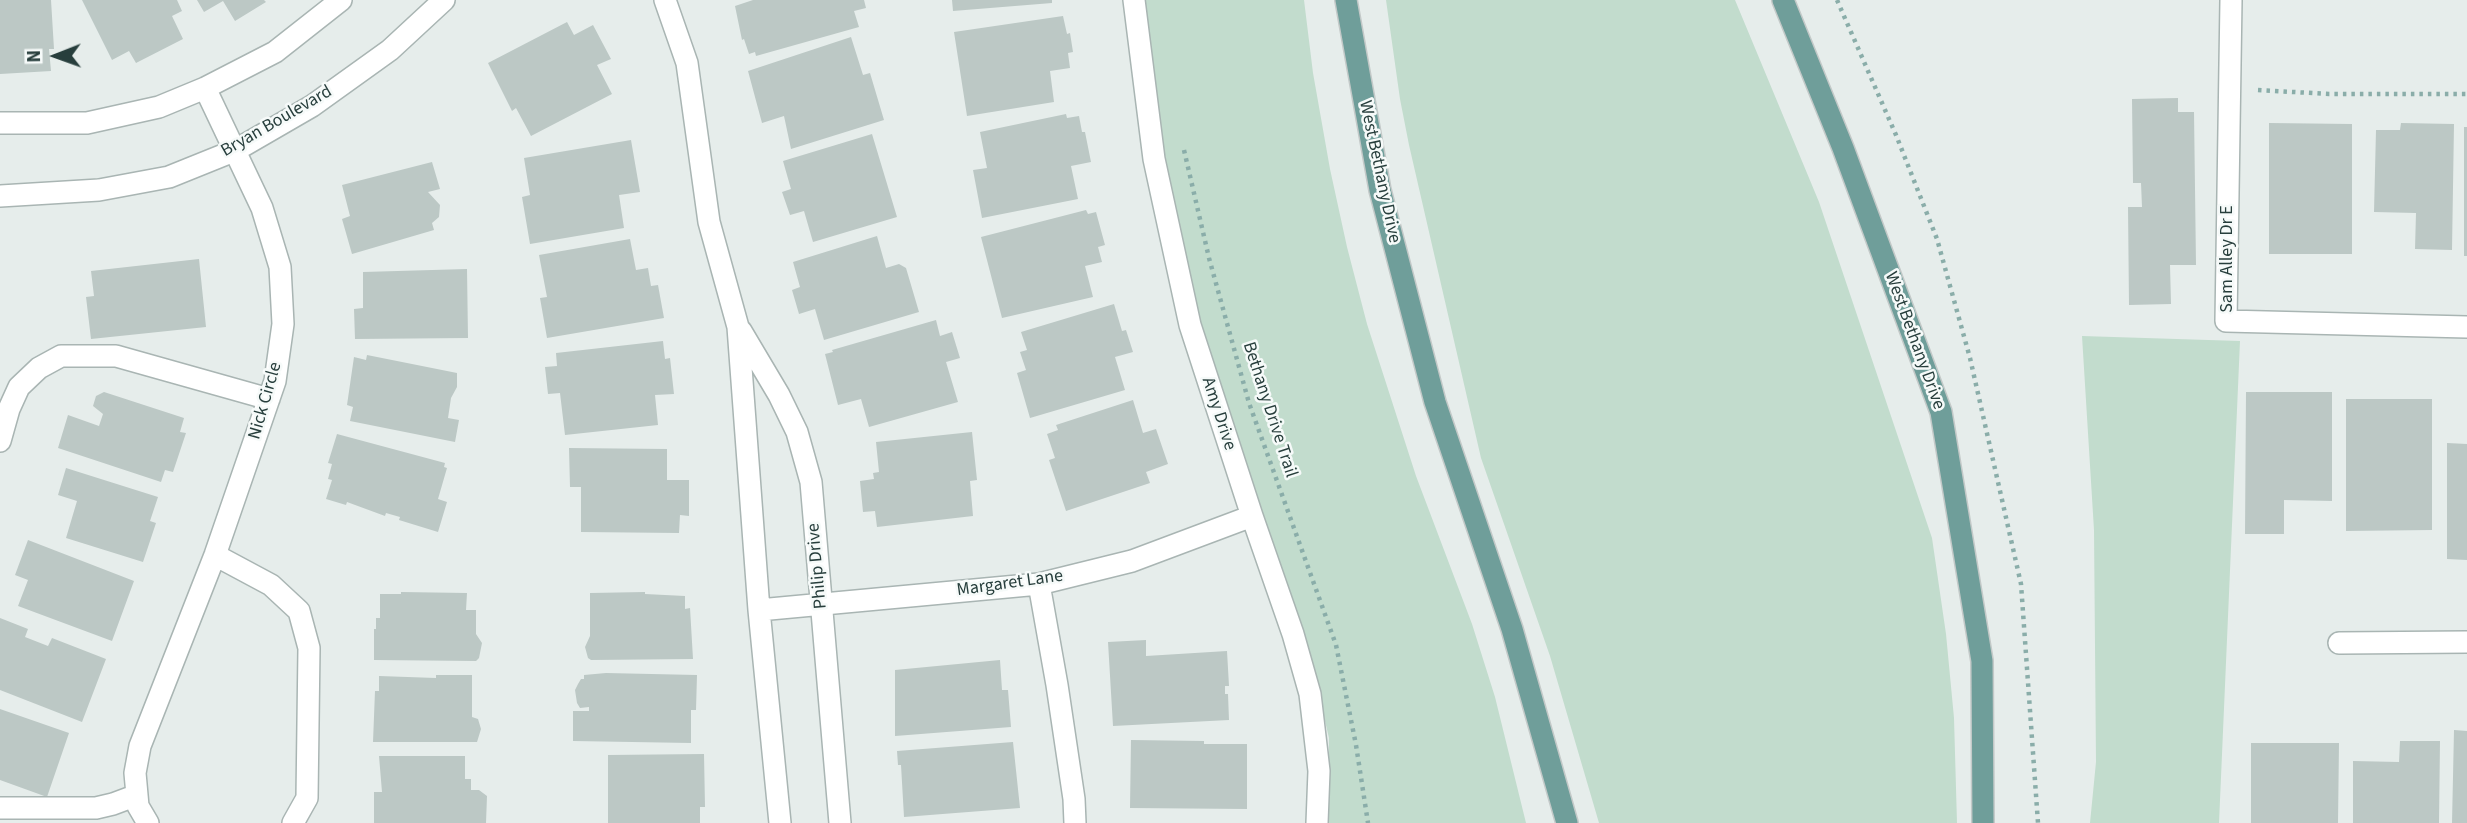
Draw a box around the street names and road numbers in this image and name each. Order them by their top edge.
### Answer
street label: Bryan Boulevard [218,81,336,163]
street label: West Bethany Drive [1353,99,1405,245]
street label: Sam Alley Dr E [2217,205,2239,313]
street label: West Bethany Drive [1879,269,1949,413]
street label: Bethany Drive Trail [1237,339,1301,481]
street label: Nick Circle [245,360,287,442]
street label: Amy Drive [1196,375,1240,453]
street label: Philip Drive [803,522,833,610]
street label: Margaret Lane [955,566,1065,602]

